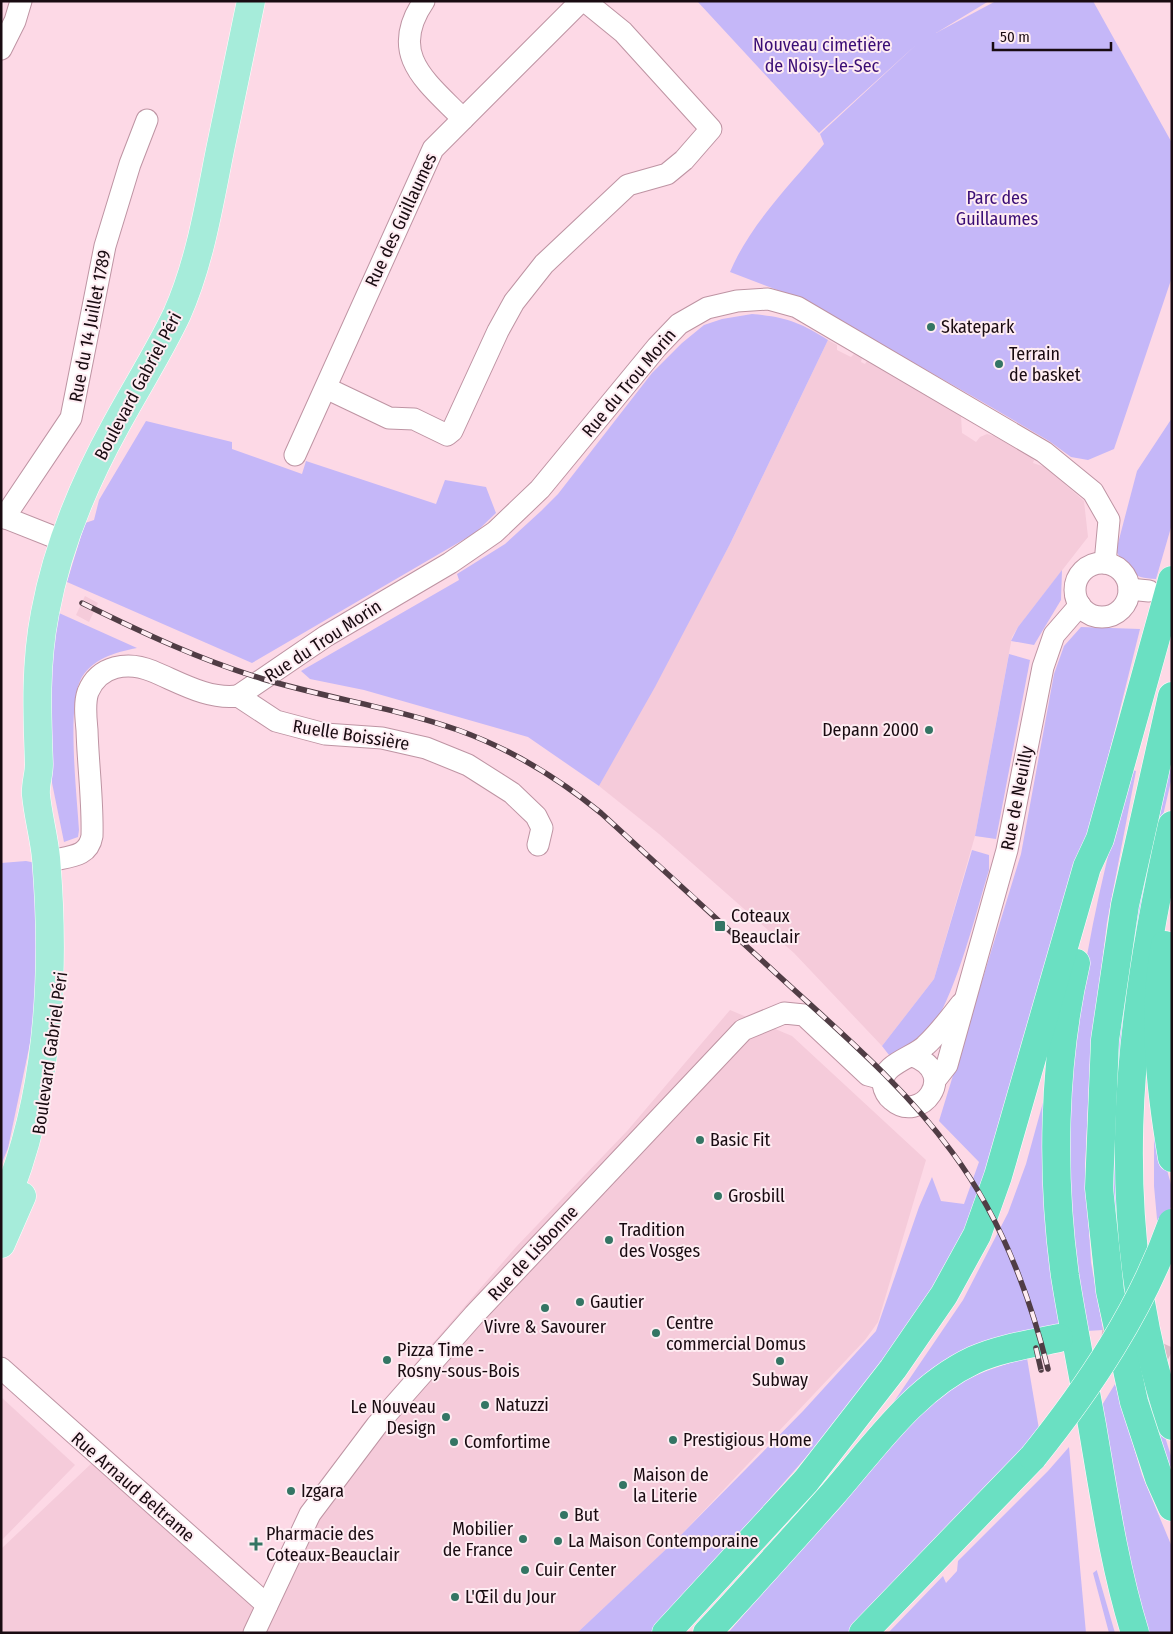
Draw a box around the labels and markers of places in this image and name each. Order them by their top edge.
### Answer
place label: Skatepark [941,316,1015,338]
marker: Skatepark [925,321,937,333]
place label: Terrain de basket [1009,343,1081,386]
marker: Terrain de basket [993,358,1005,370]
place label: Depann 2000 [822,719,919,741]
marker: Depann 2000 [923,724,935,736]
place label: Coteaux Beauclair [731,905,801,948]
marker: Coteaux Beauclair [713,919,727,933]
place label: Basic Fit [710,1129,771,1151]
marker: Basic Fit [694,1134,706,1146]
place label: Grosbill [728,1185,785,1207]
marker: Grosbill [712,1190,724,1202]
place label: Tradition des Vosges [619,1219,700,1262]
marker: Tradition des Vosges [603,1234,615,1246]
place label: Gautier [590,1291,645,1313]
marker: Gautier [574,1296,586,1308]
marker: Vivre & Savourer [539,1302,551,1314]
place label: Centre commercial Domus [666,1312,806,1355]
place label: Vivre & Savourer [484,1316,607,1338]
marker: Centre commercial Domus [650,1327,662,1339]
place label: Pizza Time - Rosny-sous-Bois [397,1339,520,1382]
marker: Pizza Time - Rosny-sous-Bois [381,1354,393,1366]
marker: Subway [774,1355,786,1367]
place label: Subway [752,1369,808,1391]
place label: Natuzzi [495,1394,549,1416]
place label: Le Nouveau Design [351,1396,436,1439]
marker: Natuzzi [479,1399,491,1411]
marker: Le Nouveau Design [440,1411,452,1423]
place label: Prestigious Home [683,1429,812,1451]
place label: Comfortime [464,1431,550,1453]
marker: Prestigious Home [667,1434,679,1446]
marker: Comfortime [448,1436,460,1448]
place label: Maison de la Literie [633,1464,709,1507]
marker: Maison de la Literie [617,1479,629,1491]
place label: Izgara [301,1480,344,1502]
marker: Izgara [285,1485,297,1497]
place label: But [574,1504,599,1526]
marker: But [558,1509,570,1521]
place label: Mobilier de France [443,1518,514,1561]
place label: Pharmacie des Coteaux-Beauclair [266,1523,400,1566]
place label: La Maison Contemporaine [568,1530,759,1552]
marker: Mobilier de France [517,1533,529,1545]
marker: La Maison Contemporaine [552,1535,564,1547]
marker: Pharmacie des Coteaux-Beauclair [250,1538,262,1550]
place label: Cuir Center [535,1559,617,1581]
marker: Cuir Center [519,1564,531,1576]
place label: L'Œil du Jour [465,1586,557,1608]
marker: L'Œil du Jour [449,1591,461,1603]

